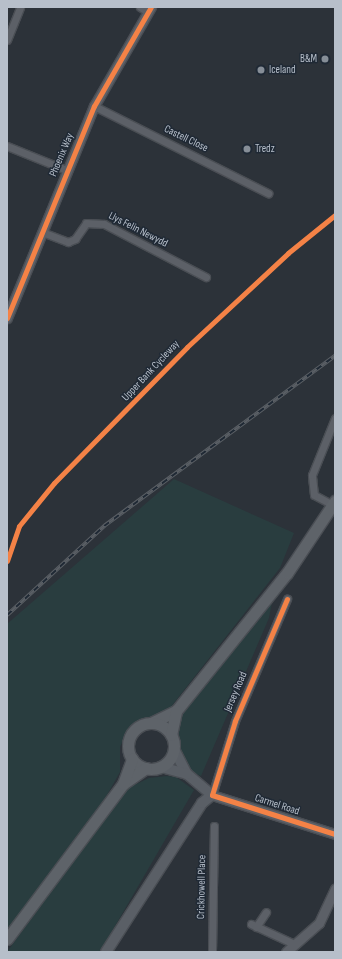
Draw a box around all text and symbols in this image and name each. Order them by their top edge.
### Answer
place label: B&M [300,52,317,66]
marker: B&M [320,54,330,64]
place label: Iceland [269,63,296,77]
marker: Iceland [256,65,266,75]
street label: Castell Close [162,123,210,155]
street label: Phoenix Way [47,131,77,179]
place label: Tredz [255,142,275,156]
marker: Tredz [242,144,252,154]
street label: Llys Felin Newydd [106,209,170,251]
street label: Upper Bank Cycleway [119,338,183,404]
street label: Jersey Road [222,670,250,714]
street label: Carmel Road [253,792,301,818]
street label: Crickhowell Place [195,855,209,919]

